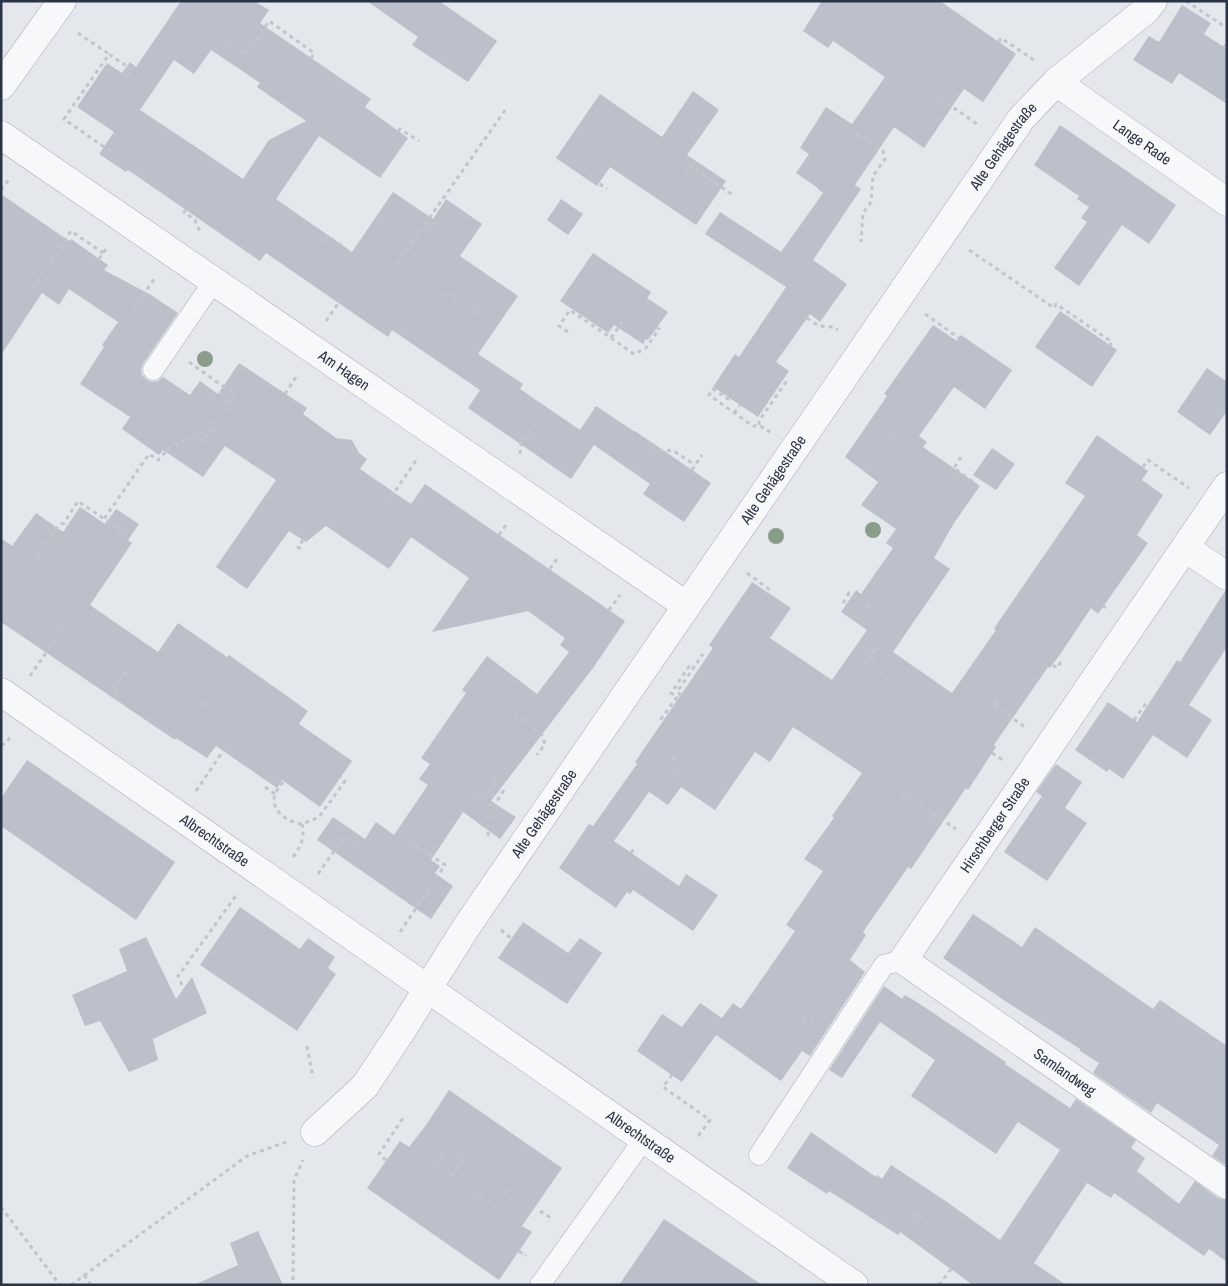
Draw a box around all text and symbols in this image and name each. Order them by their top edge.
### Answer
street label: Alte Gehägestraße [964,97,1041,195]
street label: Lange Rade [1109,114,1176,170]
street label: Am Hagen [313,344,374,395]
street label: Alte Gehägestraße [734,431,811,529]
street label: Alte Gehägestraße [505,765,582,863]
street label: Hirschberger Straße [955,773,1035,877]
street label: Albrechtstraße [175,808,254,872]
street label: Samlandweg [1030,1043,1100,1101]
street label: Albrechtstraße [601,1104,680,1168]

